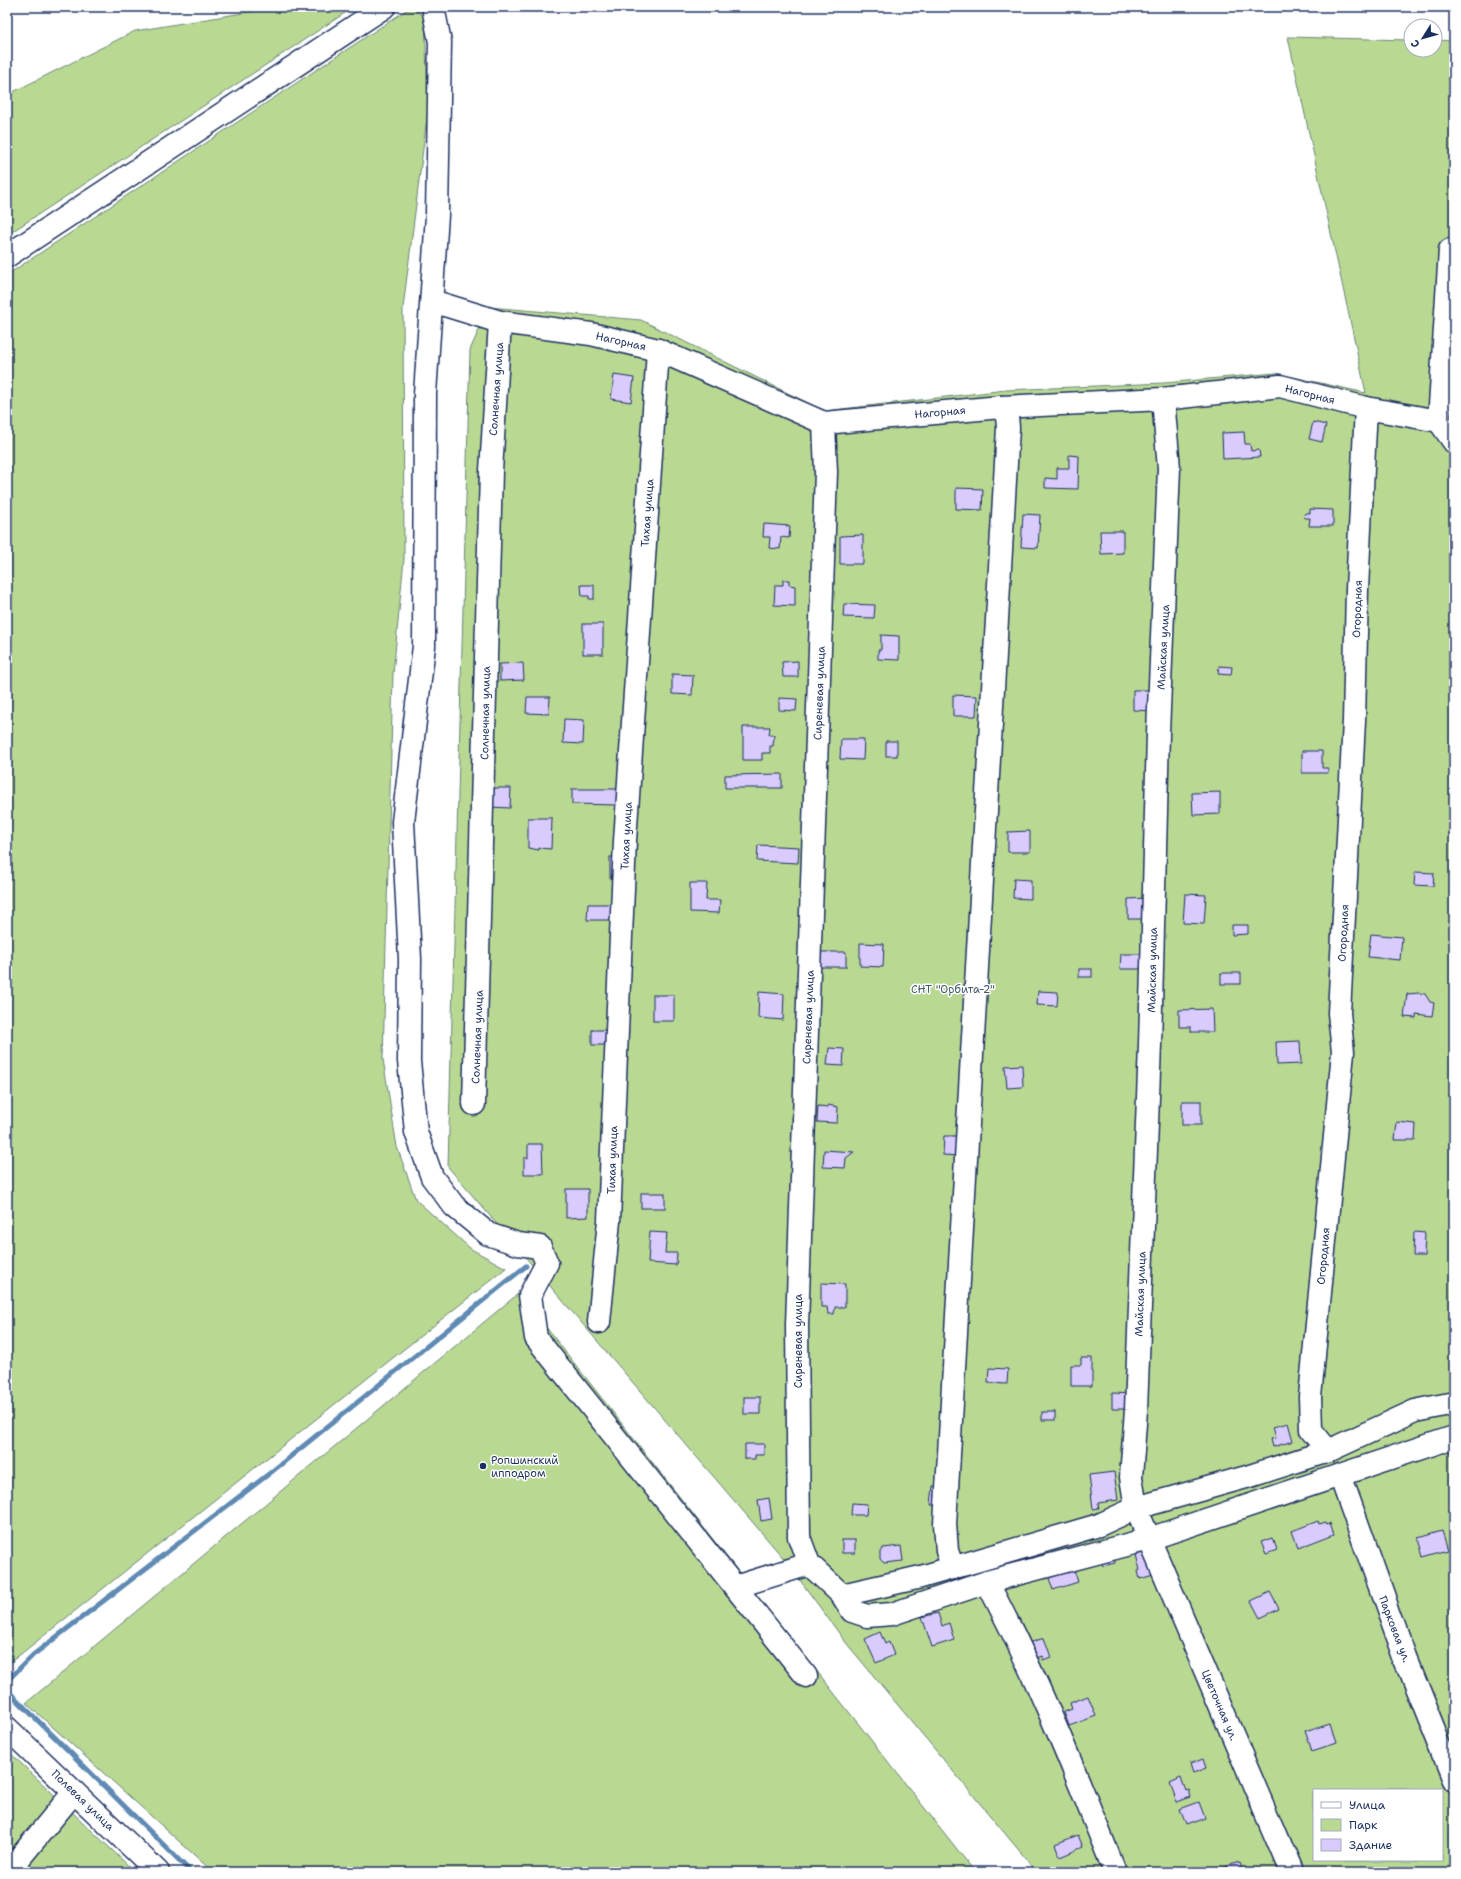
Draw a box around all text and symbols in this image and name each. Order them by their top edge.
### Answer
north arrow [1403,18,1443,58]
text: С [1407,36,1423,51]
street label: Нагорная [594,328,648,355]
street label: Солнечная улица [486,342,507,436]
street label: Нагорная [1283,381,1337,408]
street label: Нагорная [914,403,966,422]
street label: Тихая улица [638,478,657,548]
street label: Огородная [1349,580,1366,638]
street label: Майская улица [1154,604,1173,690]
street label: Сиреневая улица [810,645,829,740]
street label: Солнечная улица [477,666,494,760]
street label: Тихая улица [617,801,636,871]
street label: Огородная [1335,904,1352,962]
street label: Майская улица [1144,927,1161,1013]
street label: Сиреневая улица [799,969,818,1064]
park label: СНТ "Орбита-2" [911,982,995,997]
street label: Солнечная улица [468,990,487,1084]
street label: Тихая улица [604,1125,621,1194]
street label: Огородная [1314,1227,1333,1285]
street label: Майская улица [1132,1251,1149,1337]
street label: Сиреневая улица [791,1294,806,1388]
place label: Ропшинский ипподром [491,1453,559,1481]
marker: Ропшинский ипподром [478,1461,488,1471]
street label: Парковая ул. [1375,1594,1414,1665]
street label: Цветочная ул. [1198,1667,1241,1743]
street label: Полевая улица [48,1767,117,1834]
legend [1313,1789,1443,1861]
text: Улица [1349,1797,1386,1813]
text: Парк [1349,1817,1378,1833]
text: Здание [1349,1837,1393,1853]

